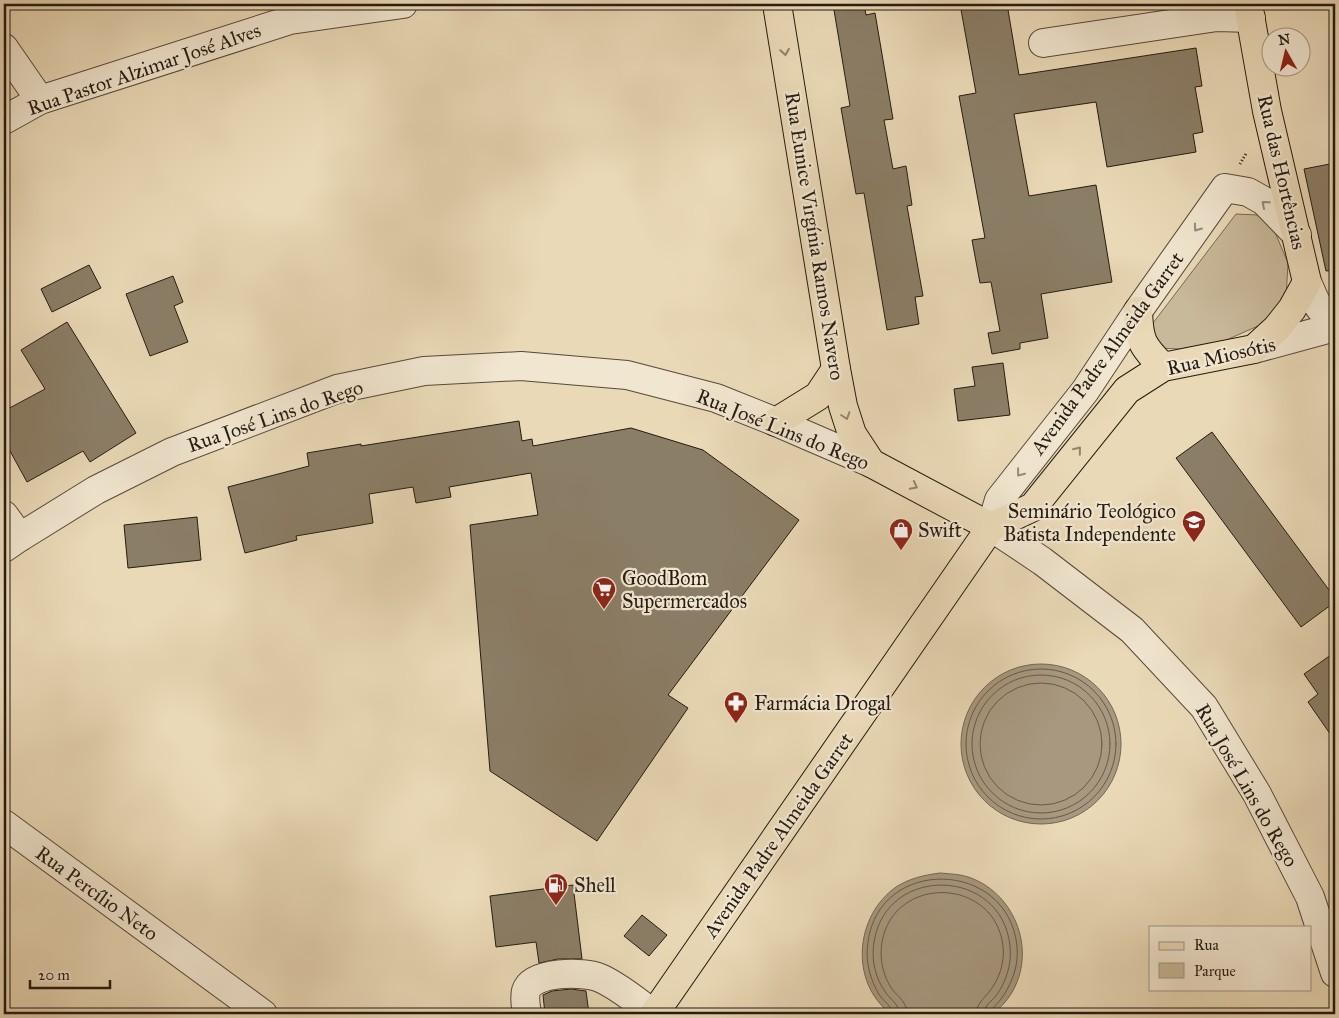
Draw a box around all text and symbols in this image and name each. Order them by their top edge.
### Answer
street label: Rua Pastor Alzimar José Alves [24,18,264,121]
north arrow [1262,28,1312,78]
text: N [1277,30,1291,49]
one-way arrow [779,48,790,56]
street label: Rua Eunice Virgínia Ramos Navero [779,90,850,382]
street label: Rua das Hortências [1253,92,1311,252]
one-way arrow [1262,200,1271,209]
one-way arrow [1194,222,1203,232]
street label: Avenida Padre Almeida Garret [1025,247,1189,460]
street label: Rua Miosótis [1164,332,1278,380]
street label: Rua José Lins do Rego [184,375,366,458]
street label: Rua José Lins do Rego [693,383,873,476]
one-way arrow [841,412,851,420]
one-way arrow [1073,447,1082,456]
one-way arrow [1018,467,1026,476]
one-way arrow [909,480,918,490]
place label: Seminário Teológico Batista Independente [1003,499,1176,546]
school or university icon: Seminário Teológico Batista Independente [1181,509,1207,543]
shop icon: Swift [888,517,914,551]
place label: Swift [918,518,962,542]
place label: GoodBom Supermercados [622,566,747,613]
supermarket icon: GoodBom Supermercados [591,576,617,610]
pharmacy icon: Farmácia Drogal [723,690,749,724]
place label: Farmácia Drogal [754,691,892,716]
street label: Rua José Lins do Rego [1190,699,1303,871]
street label: Avenida Padre Almeida Garret [697,728,858,943]
street label: Rua Percílio Neto [31,841,163,945]
fuel station icon: Shell [543,872,569,906]
place label: Shell [574,873,616,897]
legend [1149,926,1312,990]
text: Rua [1194,936,1219,954]
scale bar [30,958,110,990]
text: Parque [1194,962,1236,981]
text: 20 m [38,966,70,984]

